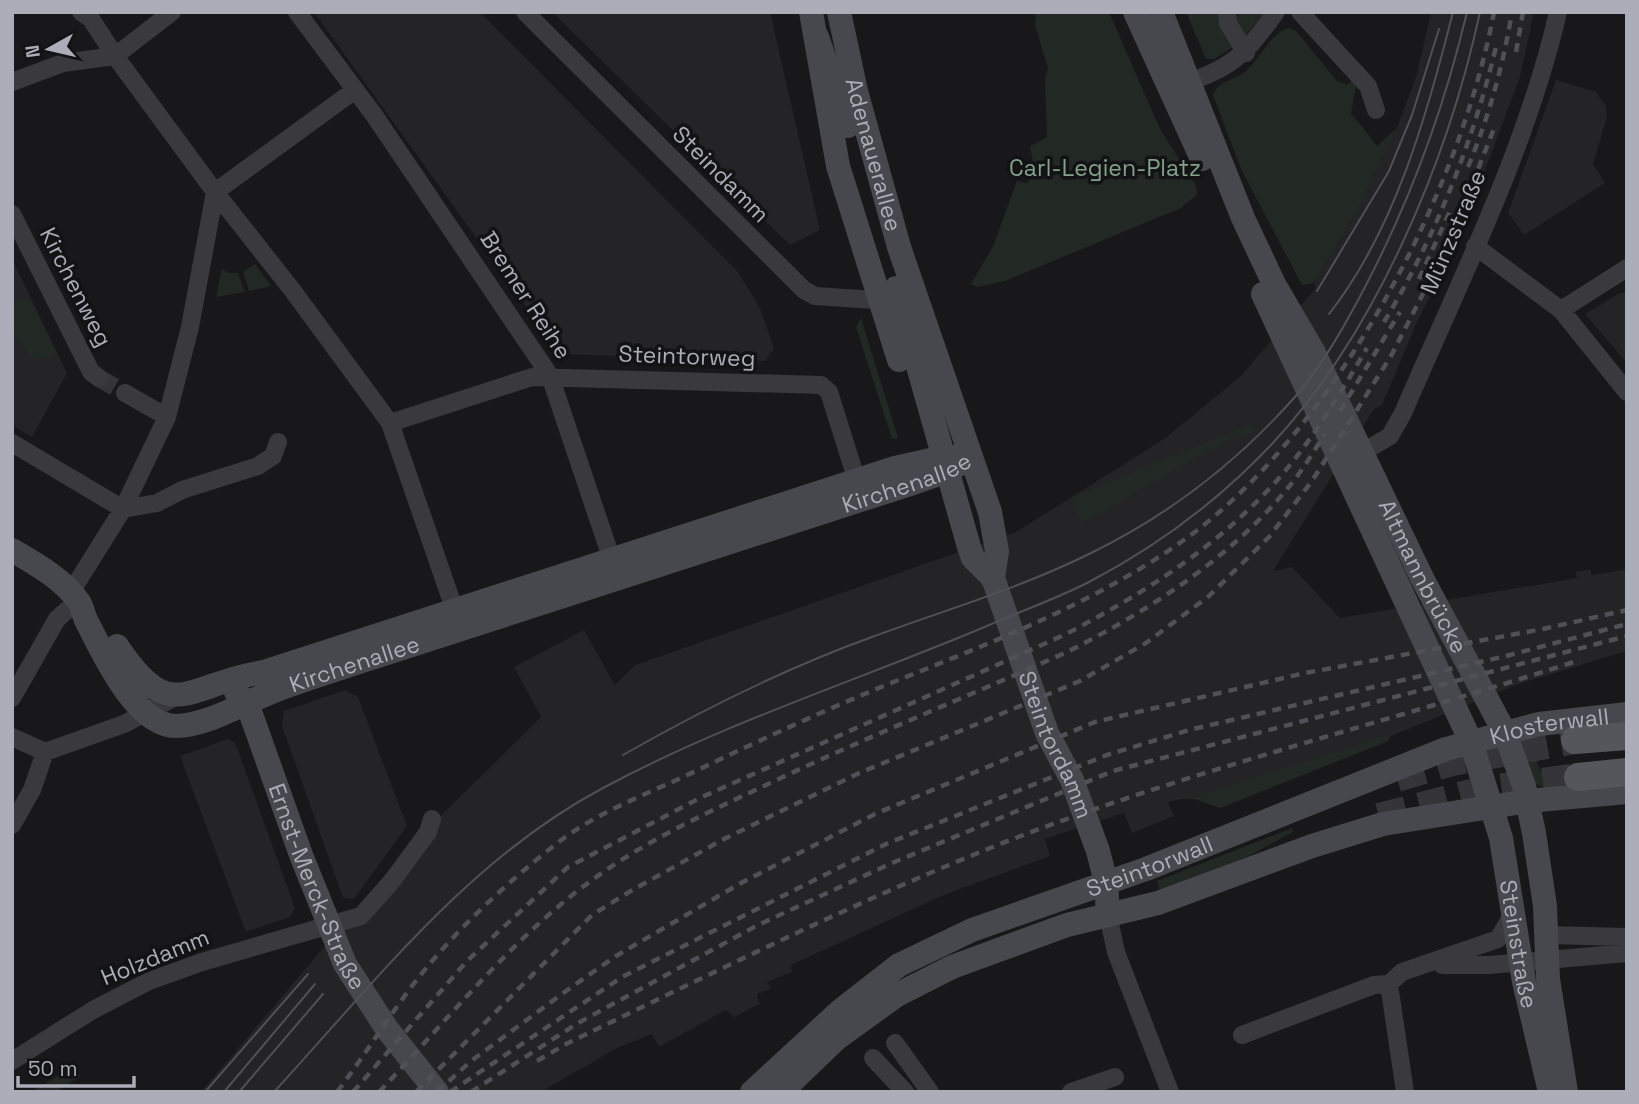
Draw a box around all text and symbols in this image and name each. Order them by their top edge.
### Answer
north arrow [14,14,84,84]
text: N [19,43,46,59]
street label: Adenauerallee [839,75,909,235]
street label: Steindamm [666,119,776,229]
park label: Carl-Legien-Platz [1009,153,1201,183]
street label: Münzstraße [1413,165,1493,299]
street label: Kirchenweg [33,222,119,352]
street label: Bremer Reihe [474,225,578,365]
street label: Steintorweg [618,339,756,373]
street label: Kirchenallee [838,445,977,520]
street label: Altmannbrücke [1372,495,1475,659]
street label: Kirchenallee [285,629,423,699]
street label: Steintordamm [1012,667,1100,822]
street label: Klosterwall [1486,701,1611,752]
street label: Ernst-Merck-Straße [262,779,373,995]
street label: Steintorwall [1082,829,1217,904]
street label: Steinstraße [1493,878,1545,1011]
street label: Holzdamm [96,922,214,992]
scale bar [18,1044,133,1088]
text: 50 m [28,1055,78,1082]

